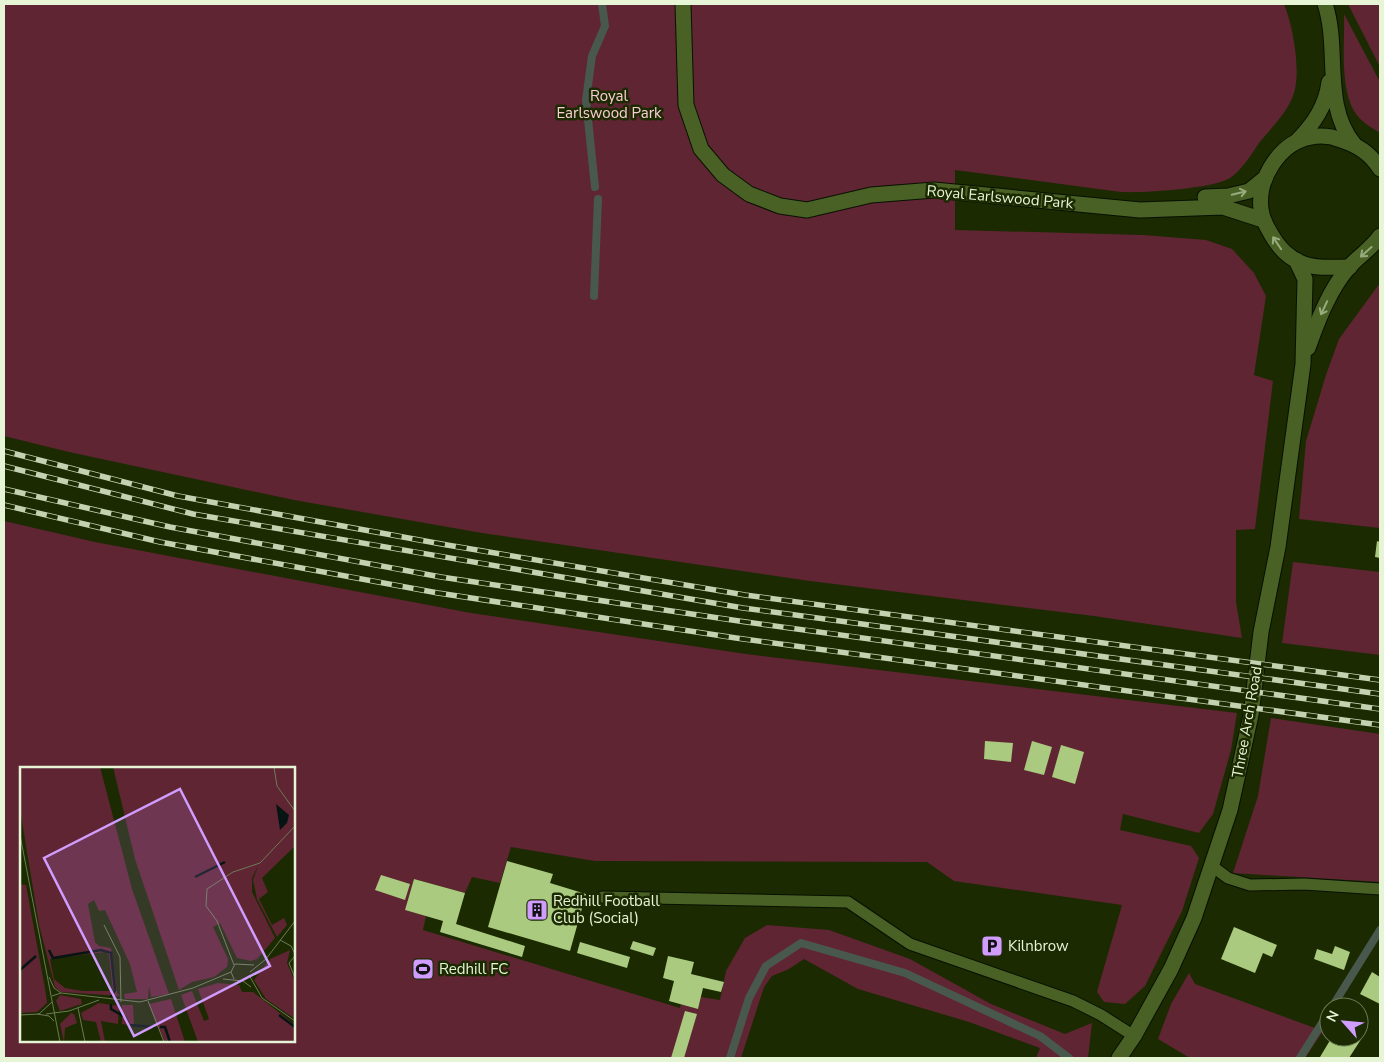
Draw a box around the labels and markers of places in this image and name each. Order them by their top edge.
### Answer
place label: Redhill Football Club (Social) [553,891,660,928]
building icon: Redhill Football Club (Social) [525,898,549,922]
parking icon: Kilnbrow [980,934,1004,958]
place label: Kilnbrow [1008,936,1069,956]
sports icon: Redhill FC [411,957,435,981]
place label: Redhill FC [439,959,508,979]

